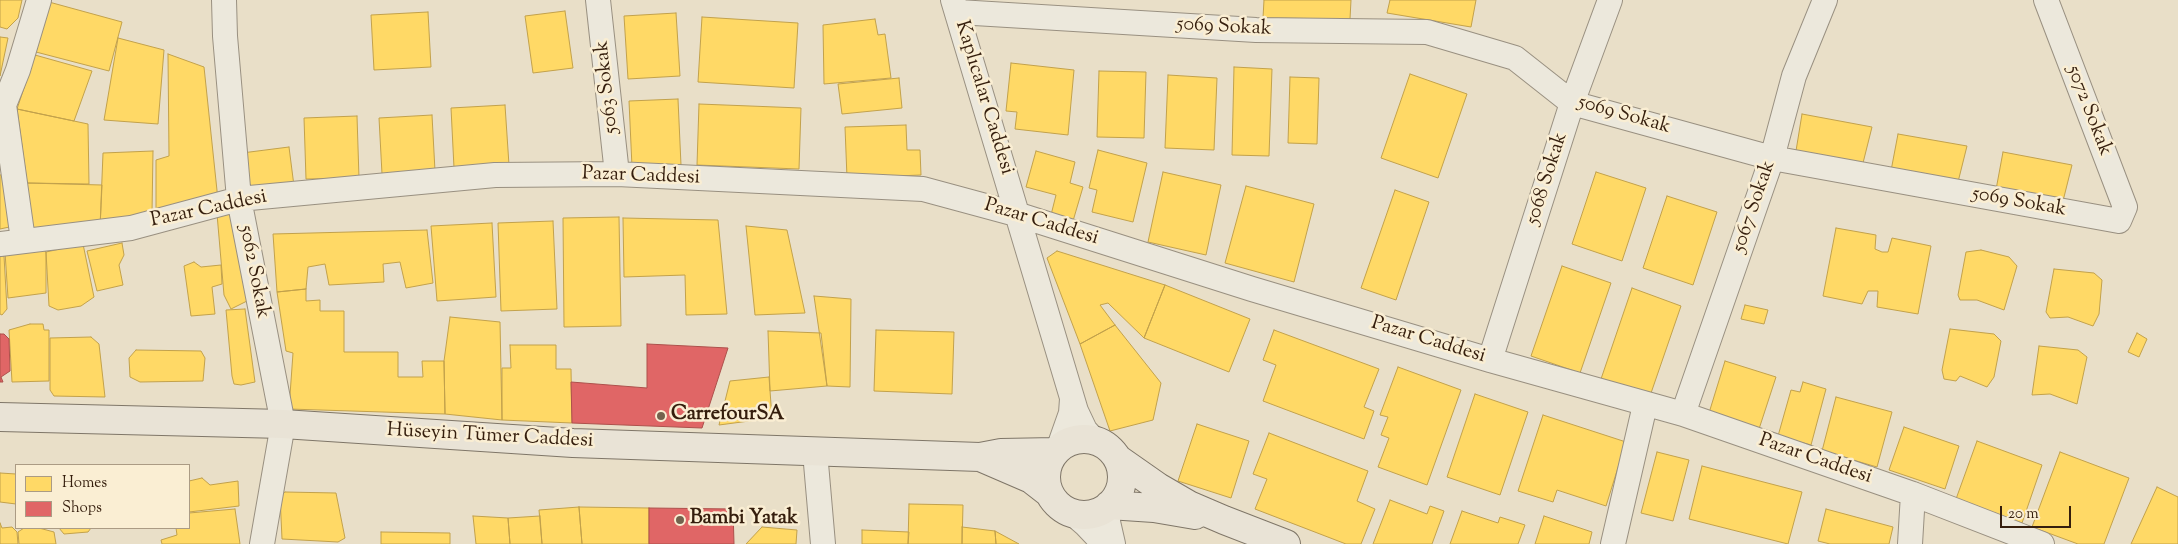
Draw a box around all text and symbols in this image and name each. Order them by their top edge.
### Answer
street label: 5069 Sokak [1176,14,1272,42]
street label: Kaplıcalar Caddesi [948,18,1018,178]
street label: 5063 Sokak [591,39,625,135]
street label: 5072 Sokak [2060,63,2116,159]
street label: 5069 Sokak [1575,91,1673,141]
street label: 5068 Sokak [1522,130,1574,228]
street label: 5067 Sokak [1728,158,1782,256]
street label: Pazar Caddesi [581,163,701,191]
street label: 5069 Sokak [1970,183,2068,223]
street label: Pazar Caddesi [149,186,269,234]
street label: Pazar Caddesi [981,194,1101,252]
street label: 5062 Sokak [232,223,274,321]
street label: Pazar Caddesi [1368,312,1488,370]
place label: CarrefourSA [671,404,784,428]
marker: CarrefourSA [655,410,667,422]
street label: Hüseyin Tümer Caddesi [386,420,594,454]
street label: Pazar Caddesi [1755,429,1875,491]
legend [15,464,190,529]
text: Homes [62,473,107,494]
scale bar [2003,496,2074,528]
text: Shops [62,498,102,519]
text: 20 m [2008,504,2039,525]
place label: Bambi Yatak [690,508,798,532]
marker: Bambi Yatak [674,514,686,526]

